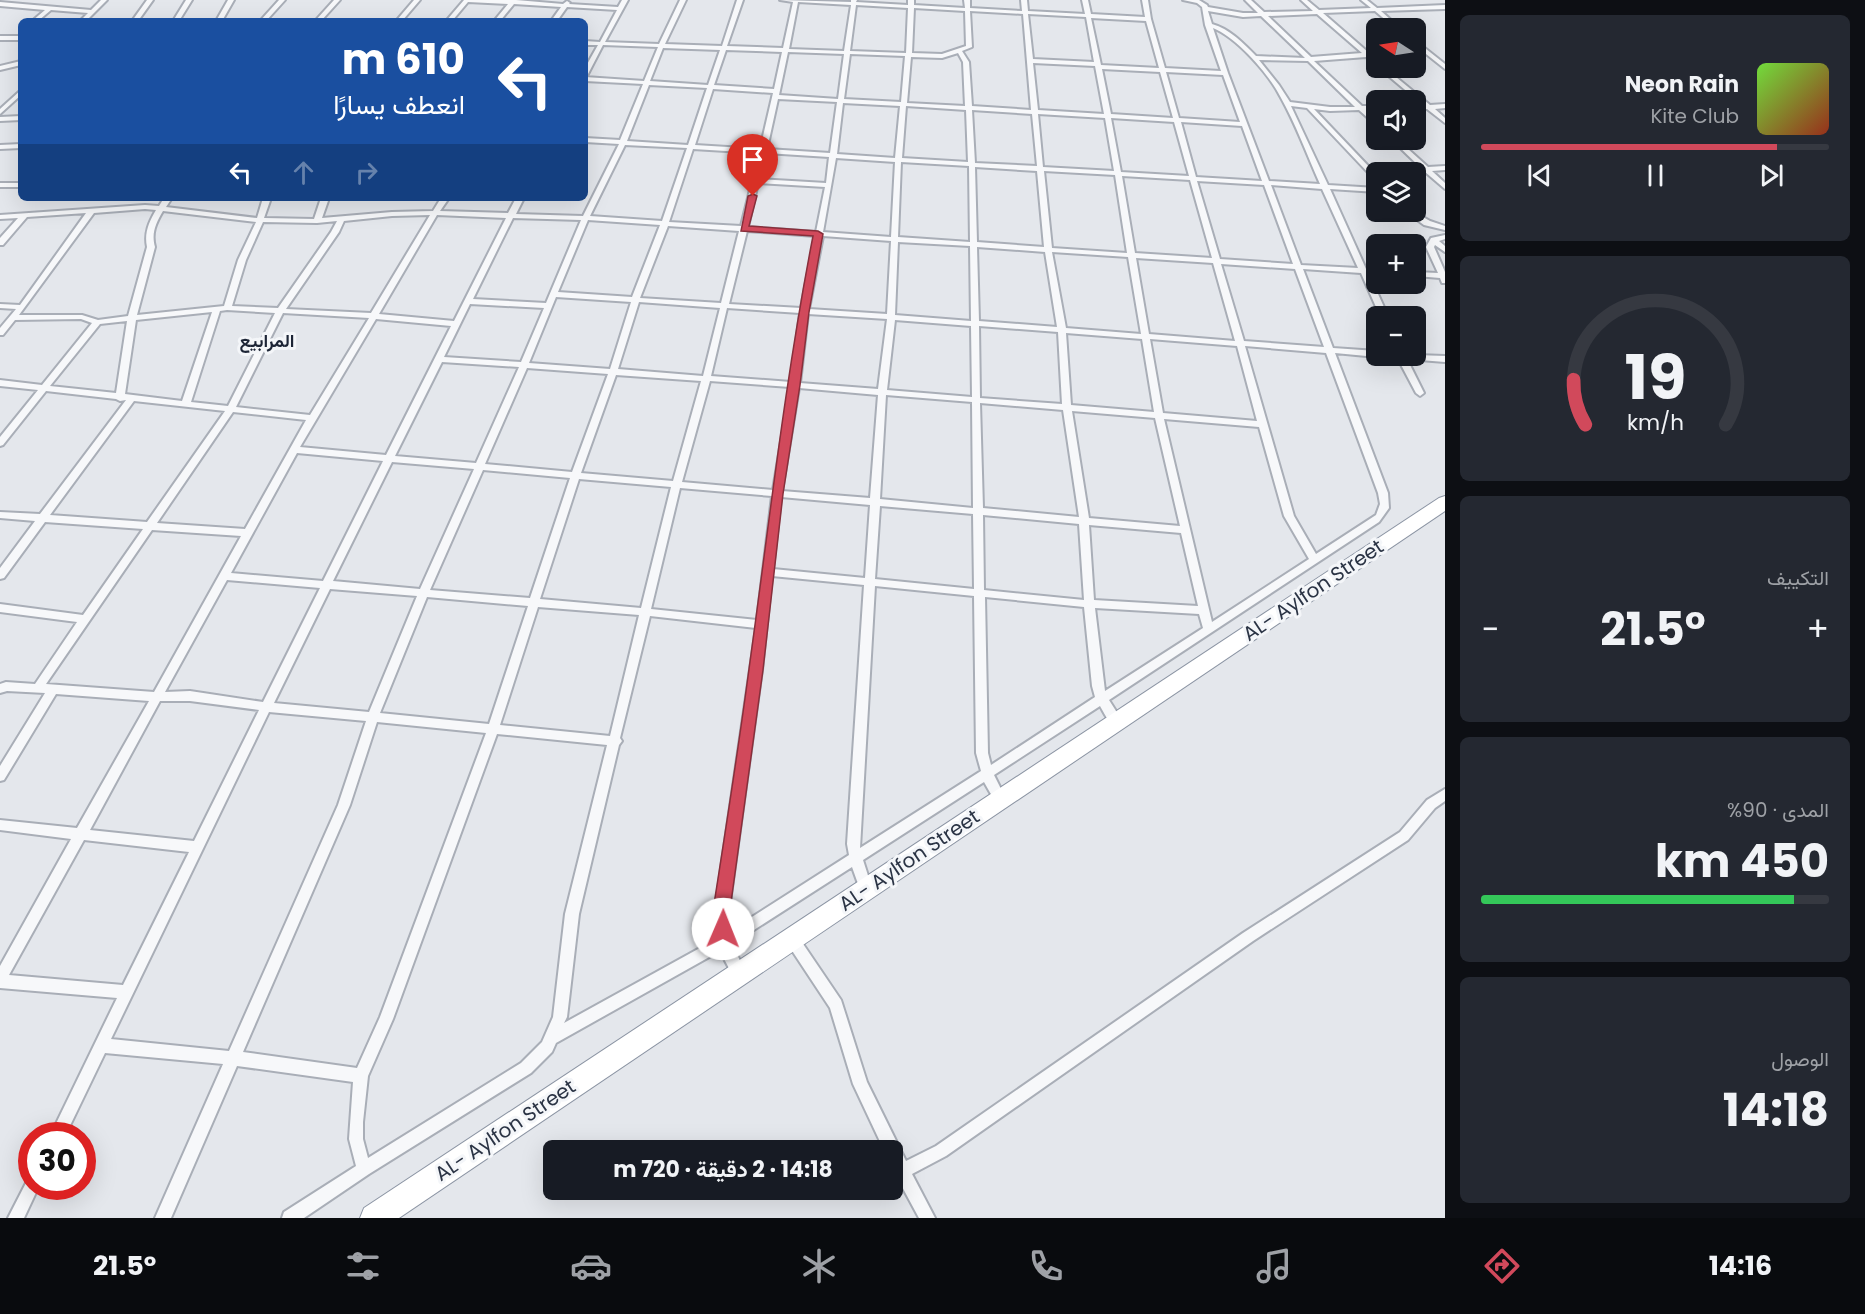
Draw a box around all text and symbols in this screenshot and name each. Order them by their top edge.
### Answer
north arrow [1366,18,1426,78]
map controls [1366,18,1426,366]
text: 610 m [342,30,465,89]
icon: left [486,42,564,120]
text: Neon Rain [1625,69,1739,100]
text: انعطف يسارًا [333,86,465,123]
button: sound [1366,90,1426,150]
text: Kite Club [1650,102,1739,130]
pin [727,134,778,196]
icon: arrive [736,143,769,176]
icon: left [224,156,257,189]
icon: ahead [287,156,320,189]
icon: right [350,156,383,189]
icon: previous [1523,159,1556,192]
icon: pause [1639,159,1672,192]
icon: next [1755,159,1788,192]
button: layers [1366,162,1426,222]
button: + [1366,234,1426,294]
button: − [1366,306,1426,366]
district label: المرابيع [240,328,294,353]
text: 19 [1624,334,1686,422]
text: km/h [1626,408,1684,439]
street label: AL- Aylfon Street [1237,532,1389,648]
text: التكييف [1767,564,1829,592]
text: 21.5° [1600,598,1706,661]
text: − [1481,606,1499,653]
text: + [1806,606,1829,653]
text: المدى · 90% [1727,796,1829,824]
street label: AL- Aylfon Street [833,802,985,918]
text: 450 km [1655,830,1829,893]
position arrow [691,897,755,961]
text: الوصول [1771,1045,1829,1073]
street label: AL- Aylfon Street [429,1072,581,1188]
text: 14:18 [1723,1079,1829,1142]
speed limit sign: 30 [18,1122,96,1200]
text: 14:18 · 2 دقيقة · 720 m [613,1154,833,1185]
icon: filters [342,1245,384,1287]
icon: car [570,1245,612,1287]
icon: climate [798,1245,840,1287]
icon: phone [1025,1245,1067,1287]
icon: music [1253,1245,1295,1287]
icon: directions [1481,1245,1523,1287]
text: 21.5° [93,1247,156,1284]
text: 14:16 [1709,1247,1772,1284]

